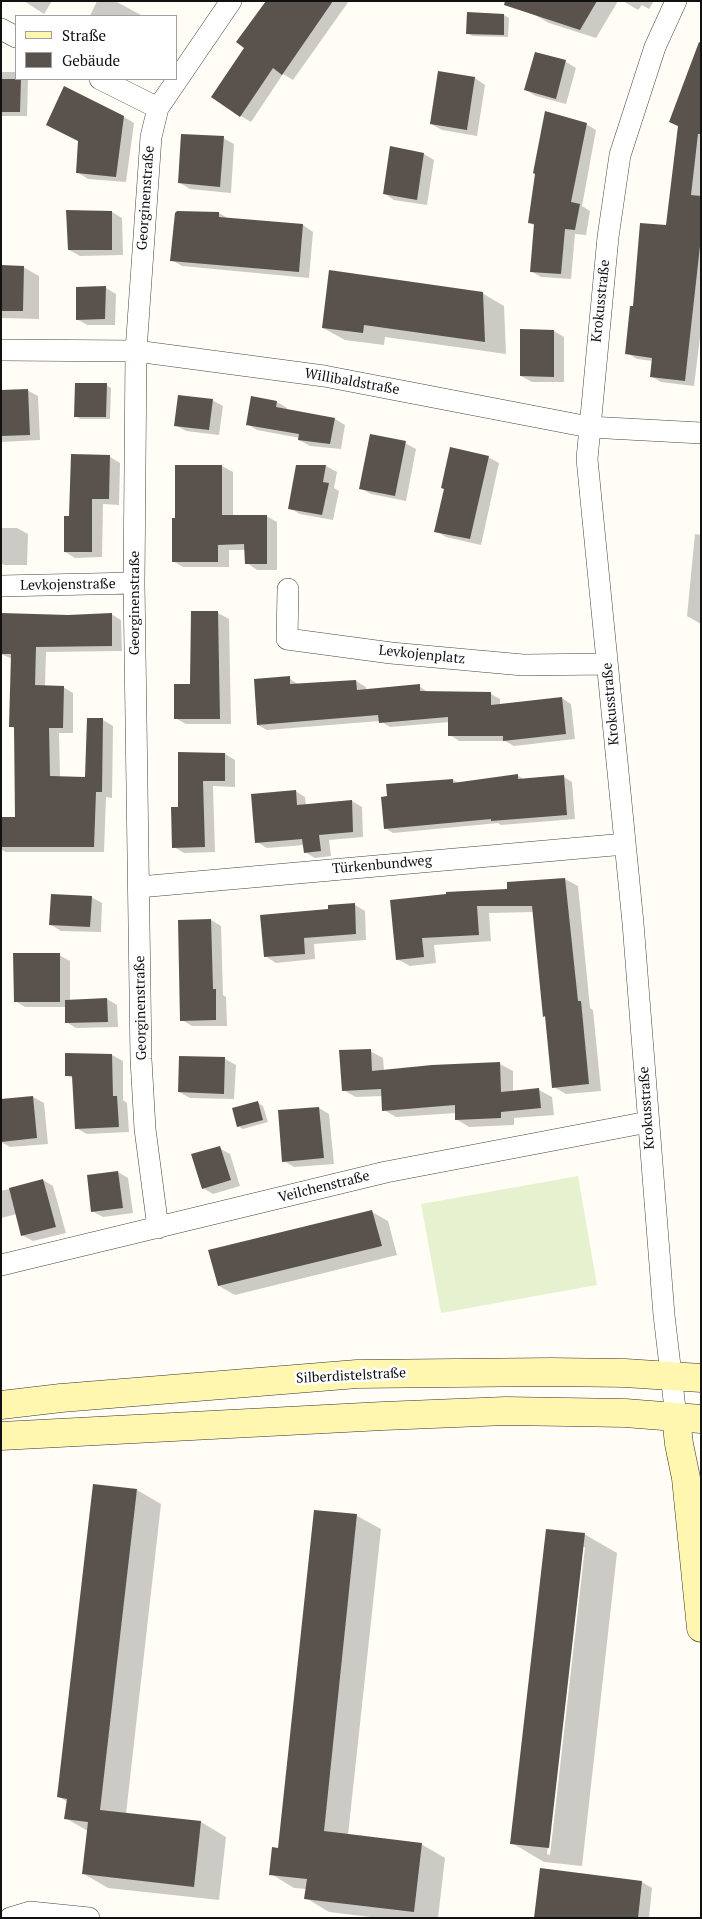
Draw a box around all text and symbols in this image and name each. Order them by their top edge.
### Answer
legend [15,15,178,80]
text: Straße [62,25,106,45]
text: Gebäude [62,50,120,70]
street label: Georginenstraße [134,145,158,251]
street label: Krokusstraße [588,259,614,343]
street label: Willibaldstraße [303,365,401,399]
street label: Georginenstraße [127,551,143,655]
street label: Levkojenstraße [20,576,116,594]
street label: Levkojenplatz [378,642,466,668]
street label: Krokusstraße [599,662,623,746]
street label: Türkenbundweg [331,852,433,878]
street label: Georginenstraße [132,956,150,1060]
street label: Krokusstraße [636,1066,658,1150]
street label: Veilchenstraße [277,1168,371,1206]
street label: Silberdistelstraße [296,1365,406,1387]

